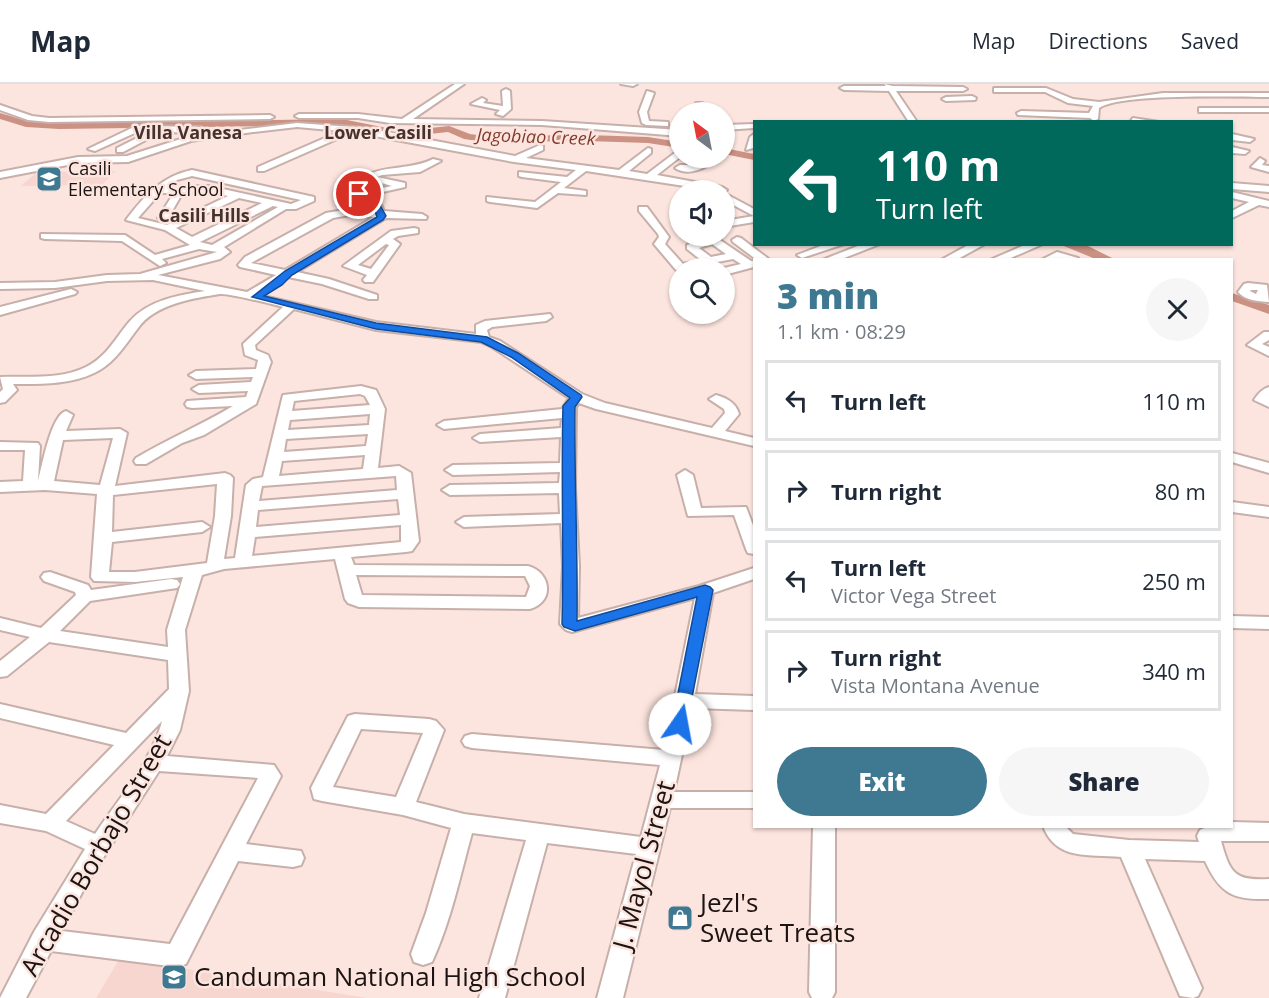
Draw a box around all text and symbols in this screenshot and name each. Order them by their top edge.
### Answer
text: Map [30,22,91,60]
text: Map [972,27,1015,55]
text: Directions [1048,27,1148,55]
text: Saved [1181,27,1239,55]
north arrow [669,102,735,168]
map controls [669,102,735,324]
district label: Villa Vanesa [134,120,242,144]
district label: Lower Casili [324,120,432,144]
water label: Jagobiao Creek [473,122,597,150]
text: 110 m [876,136,1000,193]
icon: left [777,144,855,222]
place label: Casili Elementary School [68,156,224,201]
school or university icon: Casili Elementary School [34,164,64,194]
pin [333,168,384,219]
icon: arrive [342,177,375,210]
button: sound [669,180,735,246]
text: Turn left [876,190,983,227]
district label: Casili Hills [158,203,250,227]
button: search [669,258,735,324]
text: 3 min [777,271,879,320]
button: close [1146,278,1209,341]
text: 1.1 km · 08:29 [777,318,906,345]
icon: left [780,384,813,417]
text: Turn left [831,386,926,416]
text: 110 m [1142,386,1206,416]
icon: right [780,474,813,507]
text: Turn right [831,476,942,506]
text: 80 m [1155,476,1206,506]
text: Turn left [831,552,926,582]
icon: left [780,564,813,597]
text: 250 m [1142,566,1206,596]
text: Victor Vega Street [831,582,996,609]
text: Turn right [831,642,942,672]
icon: right [780,654,813,687]
text: 340 m [1142,656,1206,686]
text: Vista Montana Avenue [831,672,1040,699]
position arrow [648,692,712,756]
street label: Arcadio Borbajo Street [11,727,179,982]
button: Exit [777,747,987,816]
button: Share [999,747,1209,816]
street label: J. Mayol Street [602,777,683,956]
place label: Jezl's Sweet Treats [697,884,855,950]
shop icon: Jezl's Sweet Treats [665,903,695,933]
place label: Canduman National High School [194,958,586,994]
school or university icon: Canduman National High School [159,962,189,992]

